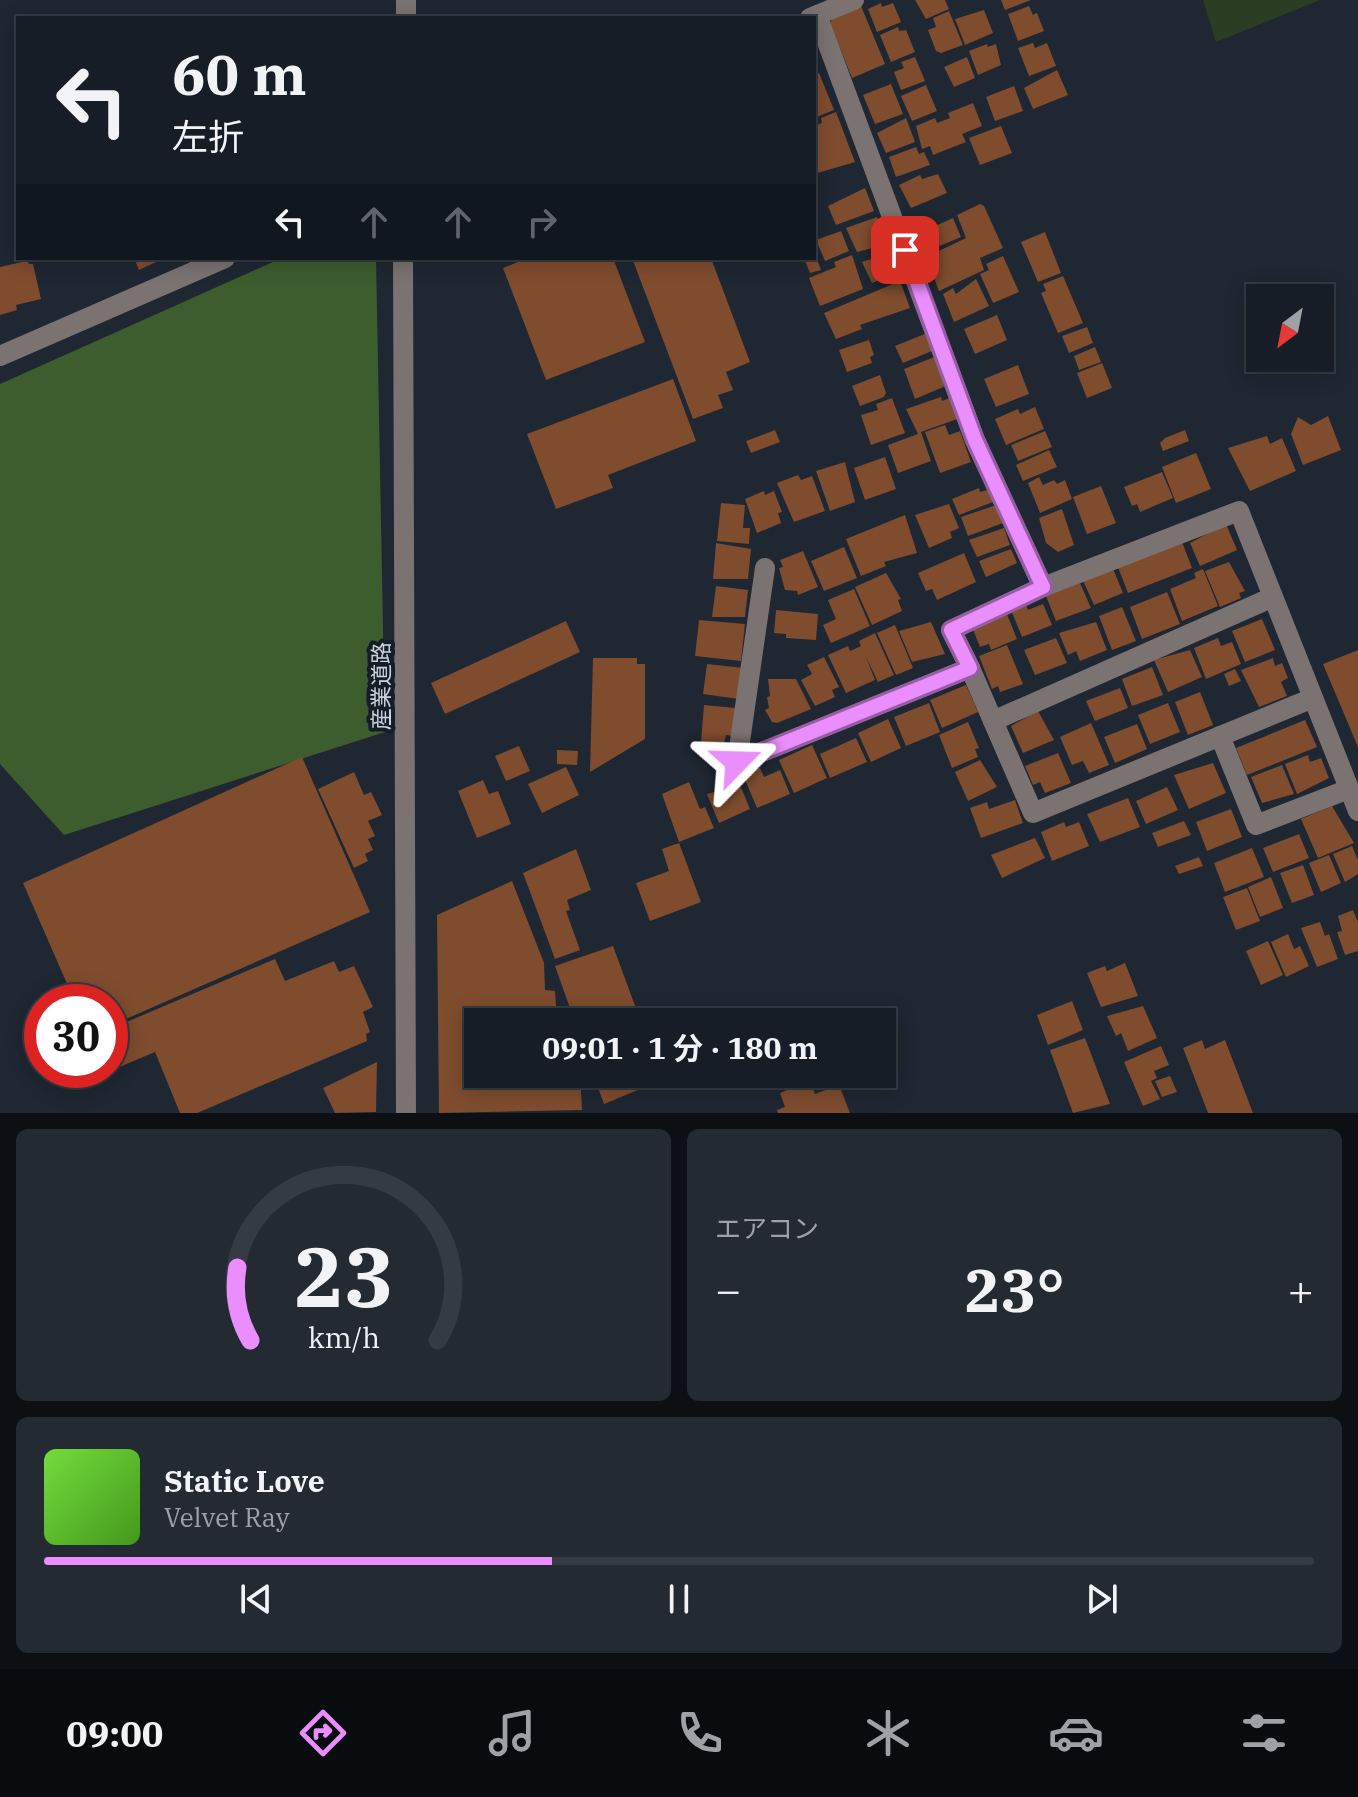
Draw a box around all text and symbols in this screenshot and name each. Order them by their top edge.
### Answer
text: 60 m [172,38,307,110]
icon: left [40,48,144,152]
text: 左折 [172,113,244,160]
icon: left [268,200,312,244]
icon: ahead [352,200,396,244]
icon: ahead [436,200,480,244]
icon: right [520,200,564,244]
pin [871,216,939,284]
icon: arrive [883,228,927,272]
north arrow [1246,284,1334,372]
map controls [1246,284,1334,372]
street label: 産業道路 [366,642,395,730]
position arrow [695,720,779,804]
speed limit sign: 30 [24,984,128,1088]
text: 09:01 · 1 分 · 180 m [542,1028,818,1067]
text: エアコン [715,1211,819,1245]
text: 23 [294,1222,393,1330]
text: 23° [964,1250,1065,1329]
text: − [715,1261,741,1318]
text: + [1288,1261,1314,1318]
text: km/h [307,1319,380,1356]
text: Static Love [164,1461,325,1500]
text: Velvet Ray [164,1500,290,1534]
icon: previous [234,1577,278,1621]
icon: pause [657,1577,701,1621]
icon: next [1080,1577,1124,1621]
icon: directions [295,1705,351,1761]
icon: music [484,1705,540,1761]
icon: phone [672,1705,728,1761]
icon: climate [860,1705,916,1761]
icon: car [1048,1705,1104,1761]
icon: filters [1236,1705,1292,1761]
text: 09:00 [66,1710,163,1757]

